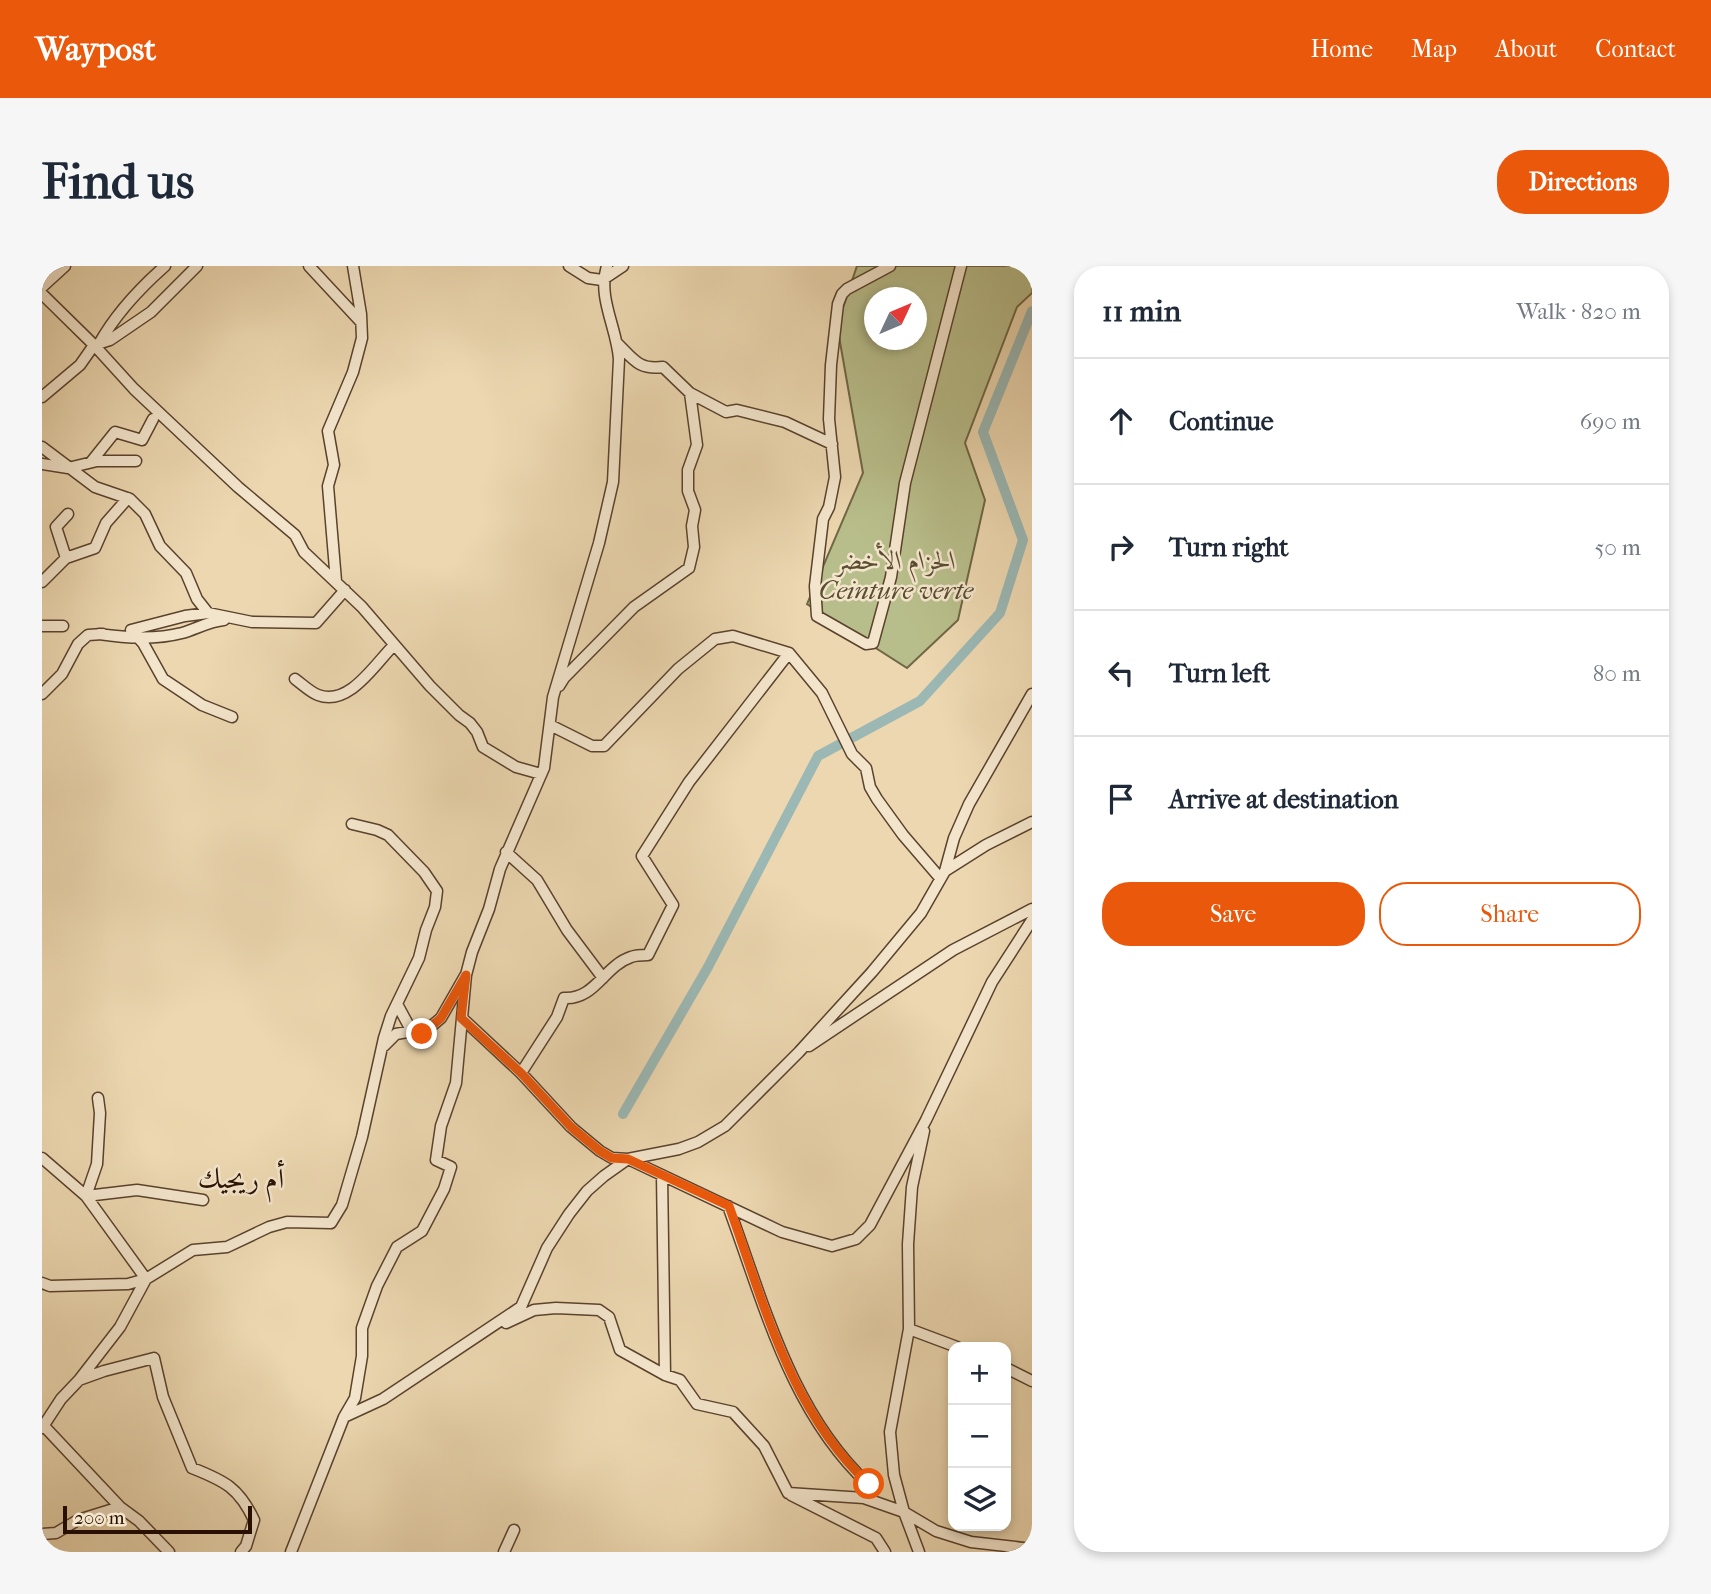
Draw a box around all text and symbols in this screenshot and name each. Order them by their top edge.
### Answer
text: Waypost [35,30,156,69]
text: Home [1311,35,1373,63]
text: Map [1411,35,1457,63]
text: About [1495,35,1557,63]
text: Contact [1595,35,1676,63]
button: Directions [1497,150,1669,214]
text: Find us [42,153,194,211]
north arrow [864,287,927,350]
text: 11 min [1102,294,1181,329]
text: Walk · 820 m [1517,298,1641,325]
icon: ahead [1102,402,1140,440]
text: Continue [1169,406,1274,437]
text: 690 m [1580,408,1641,435]
icon: right [1102,528,1140,566]
text: Turn right [1169,532,1289,563]
text: 50 m [1594,534,1641,561]
park label: الحزام الأخضر Ceinture verte [819,542,975,606]
icon: left [1102,654,1140,692]
text: Turn left [1169,658,1270,689]
text: 80 m [1593,660,1641,687]
icon: arrive [1102,780,1140,818]
text: Arrive at destination [1169,784,1399,815]
button: Save [1102,882,1365,946]
button: Share [1379,882,1641,946]
route end [406,1018,437,1049]
district label: أم ريجيك [198,1159,285,1203]
map controls [948,1342,1011,1531]
button: + [948,1342,1011,1405]
button: − [948,1405,1011,1468]
route start [853,1468,884,1499]
button: layers [948,1468,1011,1531]
scale bar [63,1503,252,1535]
text: 200 m [74,1507,125,1529]

